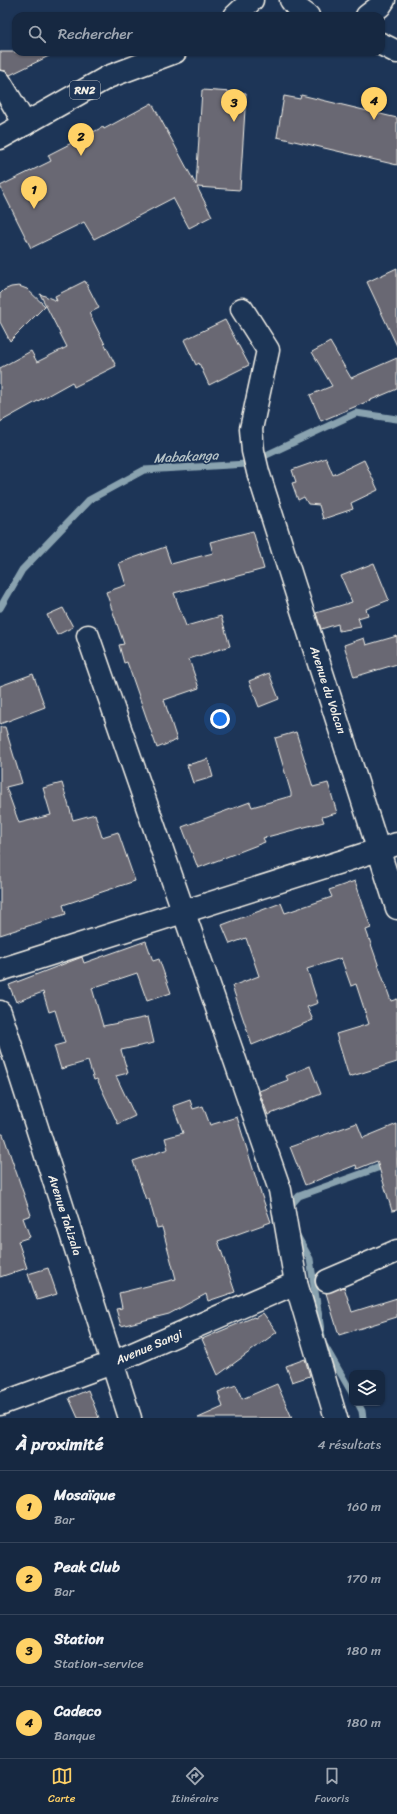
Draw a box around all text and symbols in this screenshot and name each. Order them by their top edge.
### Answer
search box [12,12,385,56]
text: Rechercher [58,21,133,47]
icon: search [26,23,48,45]
road number: RN2 [70,81,100,99]
pin: 4 [361,87,387,120]
pin: 3 [221,89,247,122]
pin: 2 [68,123,94,156]
pin: 1 [21,176,47,209]
water label: Mabakanga [153,443,220,470]
street label: Avenue du Volcan [303,642,353,737]
your location [210,709,230,729]
street label: Avenue Takizala [41,1171,88,1258]
street label: Avenue Sangi [111,1323,187,1371]
map controls [349,1370,385,1406]
button: layers [349,1370,385,1406]
text: À proximité [16,1429,103,1459]
text: 4 résultats [318,1433,381,1456]
text: Mosaïque [54,1482,116,1508]
text: 1 [26,1495,32,1518]
text: 160 m [346,1495,381,1518]
text: Bar [54,1508,74,1531]
text: Peak Club [54,1554,120,1580]
text: 2 [25,1567,33,1590]
text: 170 m [346,1567,381,1590]
text: Bar [54,1580,74,1603]
text: Station [54,1626,104,1652]
text: 3 [25,1639,33,1662]
text: 180 m [346,1639,381,1662]
text: Station-service [54,1652,144,1675]
text: Cadeco [54,1698,101,1724]
text: 4 [25,1711,33,1734]
text: 180 m [346,1711,381,1734]
text: Banque [54,1724,95,1747]
tab: Carte [48,1765,75,1808]
tab: Itinéraire [172,1765,219,1808]
tab: Favoris [315,1765,349,1808]

